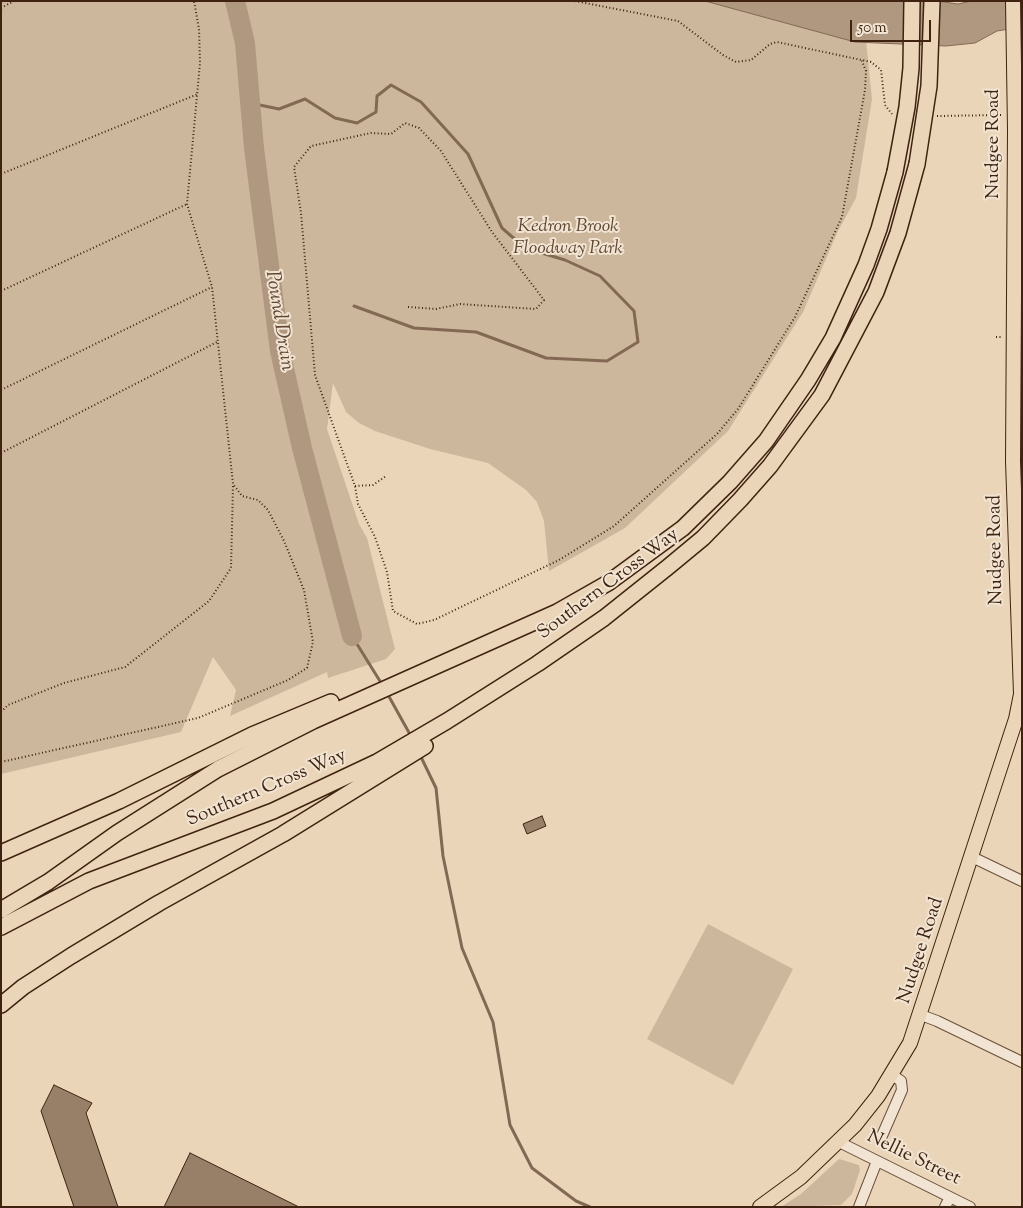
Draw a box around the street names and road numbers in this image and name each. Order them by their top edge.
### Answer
street label: Nudgee Road [984,89,1006,199]
street label: Nudgee Road [985,495,1009,605]
street label: Southern Cross Way [534,524,684,646]
street label: Southern Cross Way [184,745,350,833]
street label: Nudgee Road [894,895,950,1007]
street label: Nellie Street [862,1127,964,1191]

